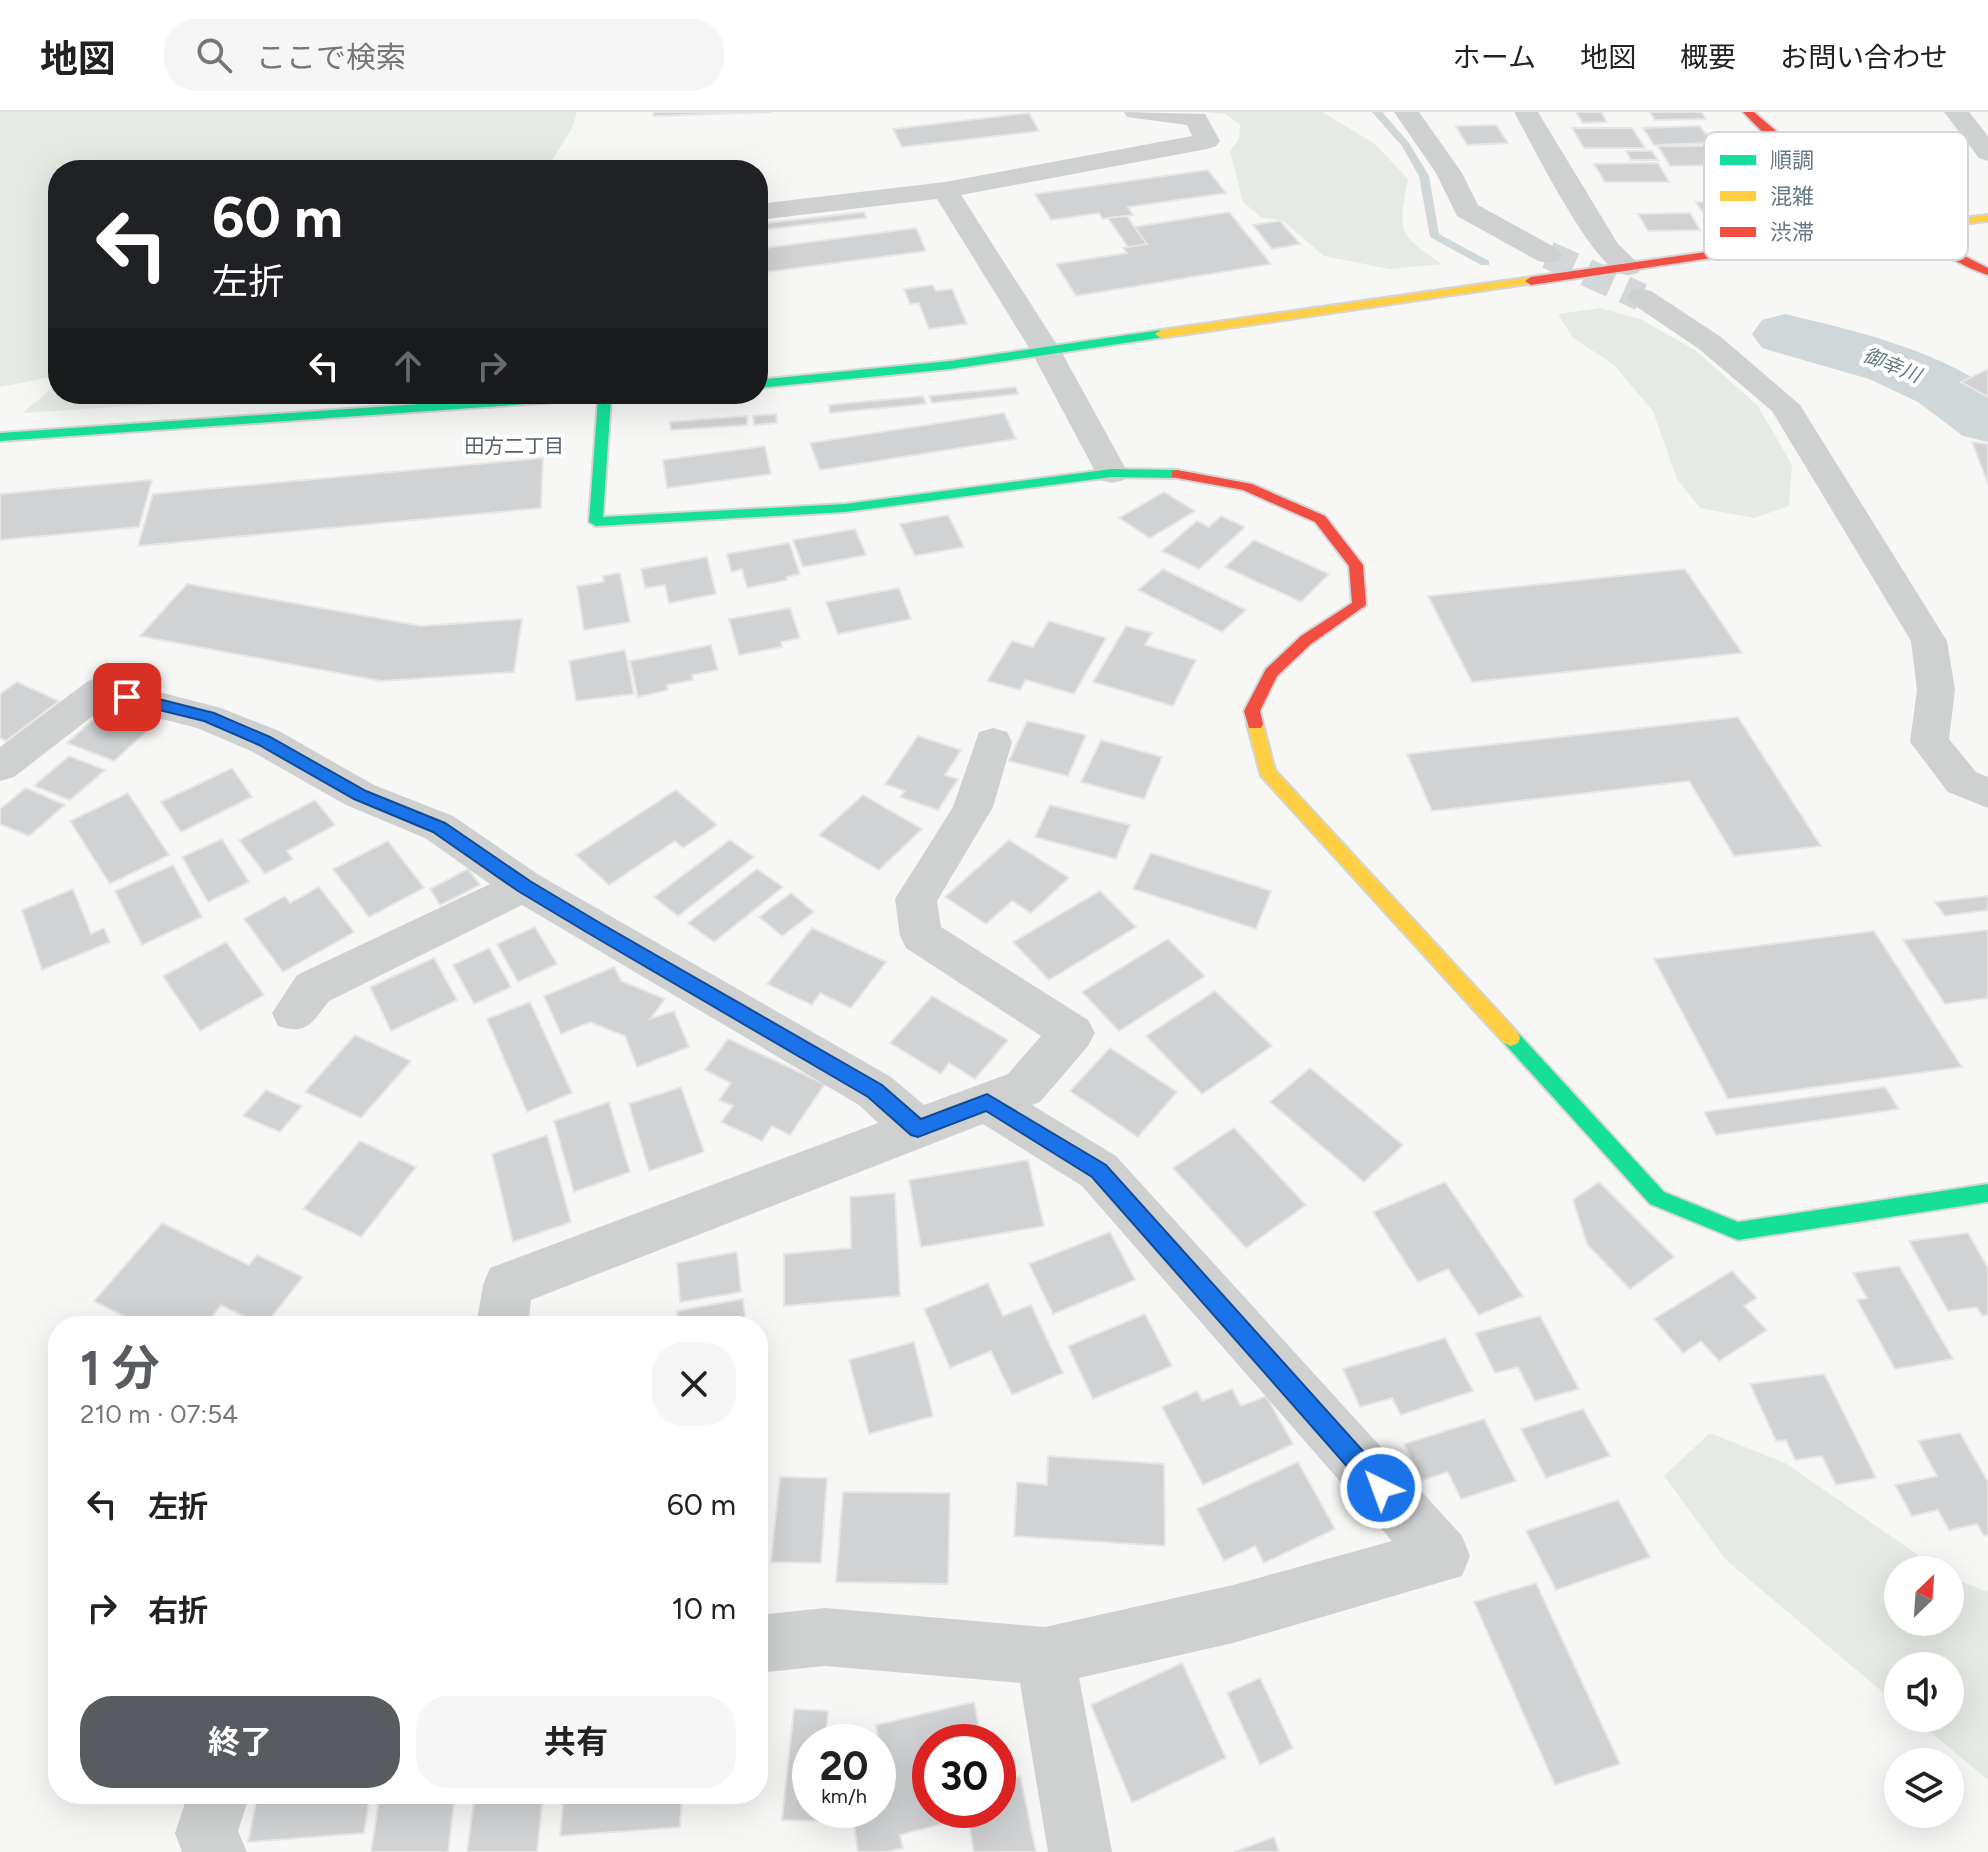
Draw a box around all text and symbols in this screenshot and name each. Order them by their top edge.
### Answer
search box [164,19,724,91]
icon: search [192,33,236,77]
text: 地図 [40,36,116,82]
text: ここで検索 [256,39,406,76]
text: ホーム [1453,40,1536,74]
text: 地図 [1580,40,1636,74]
text: 概要 [1680,40,1736,74]
text: お問い合わせ [1780,40,1948,74]
legend [1704,132,1968,260]
text: 順調 [1770,147,1814,174]
text: 混雑 [1770,183,1814,210]
text: 60 m [212,184,343,251]
icon: left [80,192,184,296]
text: 渋滞 [1770,219,1814,246]
text: 左折 [212,260,284,303]
water label: 御幸川 [1860,343,1926,388]
icon: left [302,344,346,388]
icon: ahead [386,344,430,388]
icon: right [470,344,514,388]
district label: 田方二丁目 [464,434,564,458]
pin [93,663,161,731]
icon: arrive [105,675,149,719]
text: 1 分 [80,1339,160,1397]
button: close [652,1342,736,1426]
text: 210 m · 07:54 [80,1398,238,1430]
position arrow [1339,1446,1423,1530]
icon: left [80,1482,124,1526]
text: 60 m [667,1486,736,1523]
text: 左折 [148,1488,208,1525]
north arrow [1884,1556,1964,1636]
map controls [1884,1556,1964,1828]
icon: right [80,1586,124,1630]
text: 10 m [671,1590,736,1627]
text: 右折 [148,1592,208,1629]
button: sound [1884,1652,1964,1732]
button: 終了 [80,1696,400,1788]
button: 共有 [416,1696,736,1788]
speed limit sign: 30 [912,1724,1016,1828]
text: 20 [819,1742,869,1790]
button: layers [1884,1748,1964,1828]
text: km/h [821,1784,867,1808]

